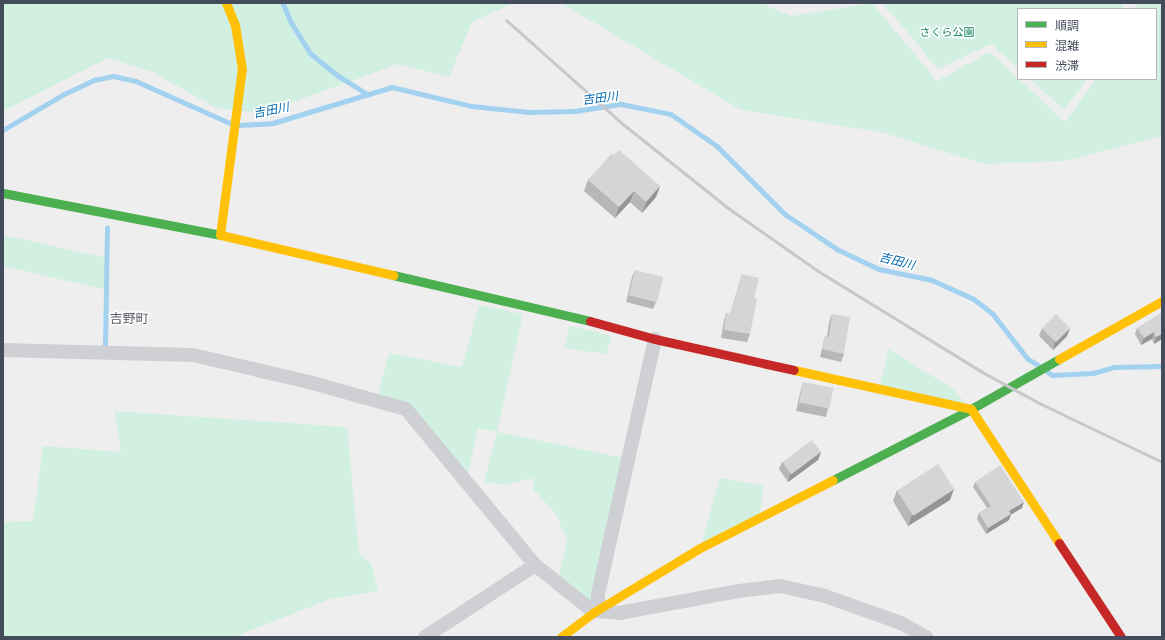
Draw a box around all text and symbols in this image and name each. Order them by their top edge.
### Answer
legend [1017,8,1157,80]
text: 順調 [1055,18,1079,32]
park label: さくら公園 [920,25,974,39]
text: 混雑 [1055,38,1079,52]
text: 渋滞 [1055,58,1079,72]
water label: 吉田川 [581,89,619,107]
water label: 吉田川 [252,99,290,121]
water label: 吉田川 [878,250,916,272]
district label: 吉野町 [110,310,148,326]

